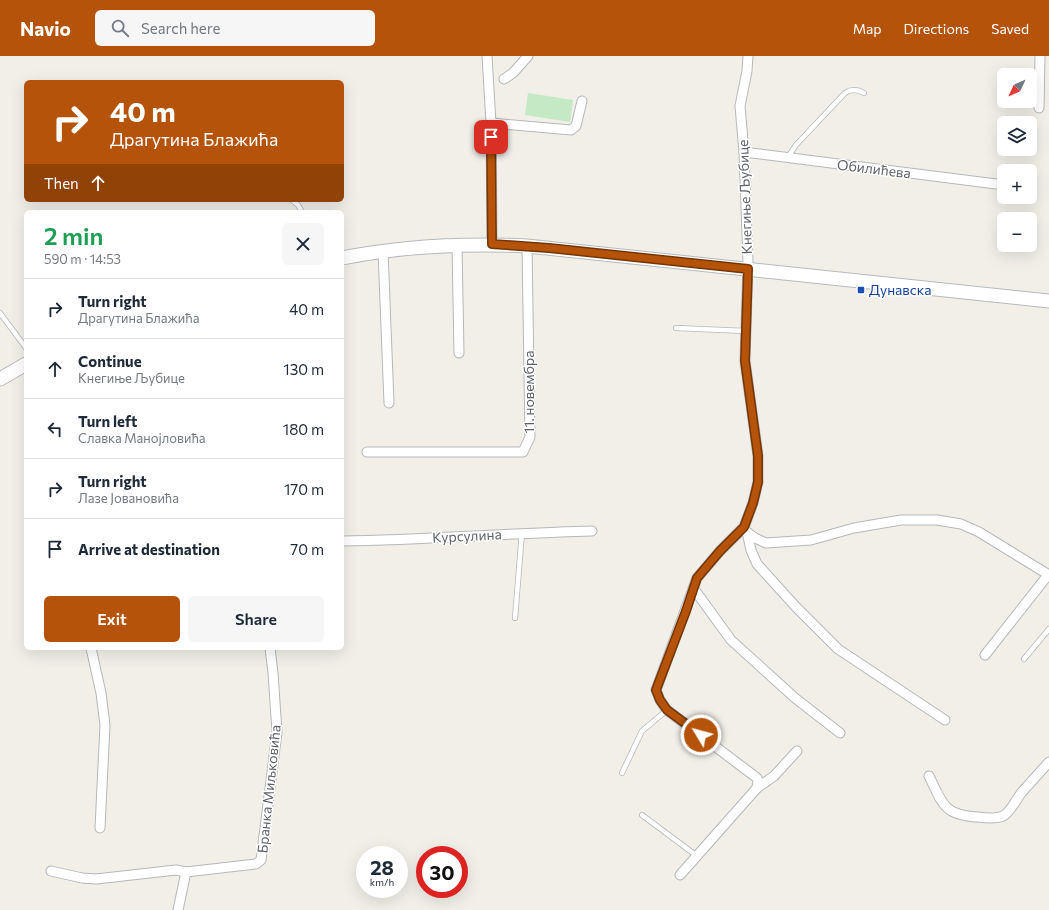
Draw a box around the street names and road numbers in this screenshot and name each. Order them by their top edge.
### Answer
street label: Кнегиње Љубице [734,139,755,255]
street label: Обилићева [836,156,912,181]
street label: 11. новембра [520,350,537,434]
street label: Курсулина [432,525,502,546]
street label: Бранка Миљковића [253,724,284,854]

